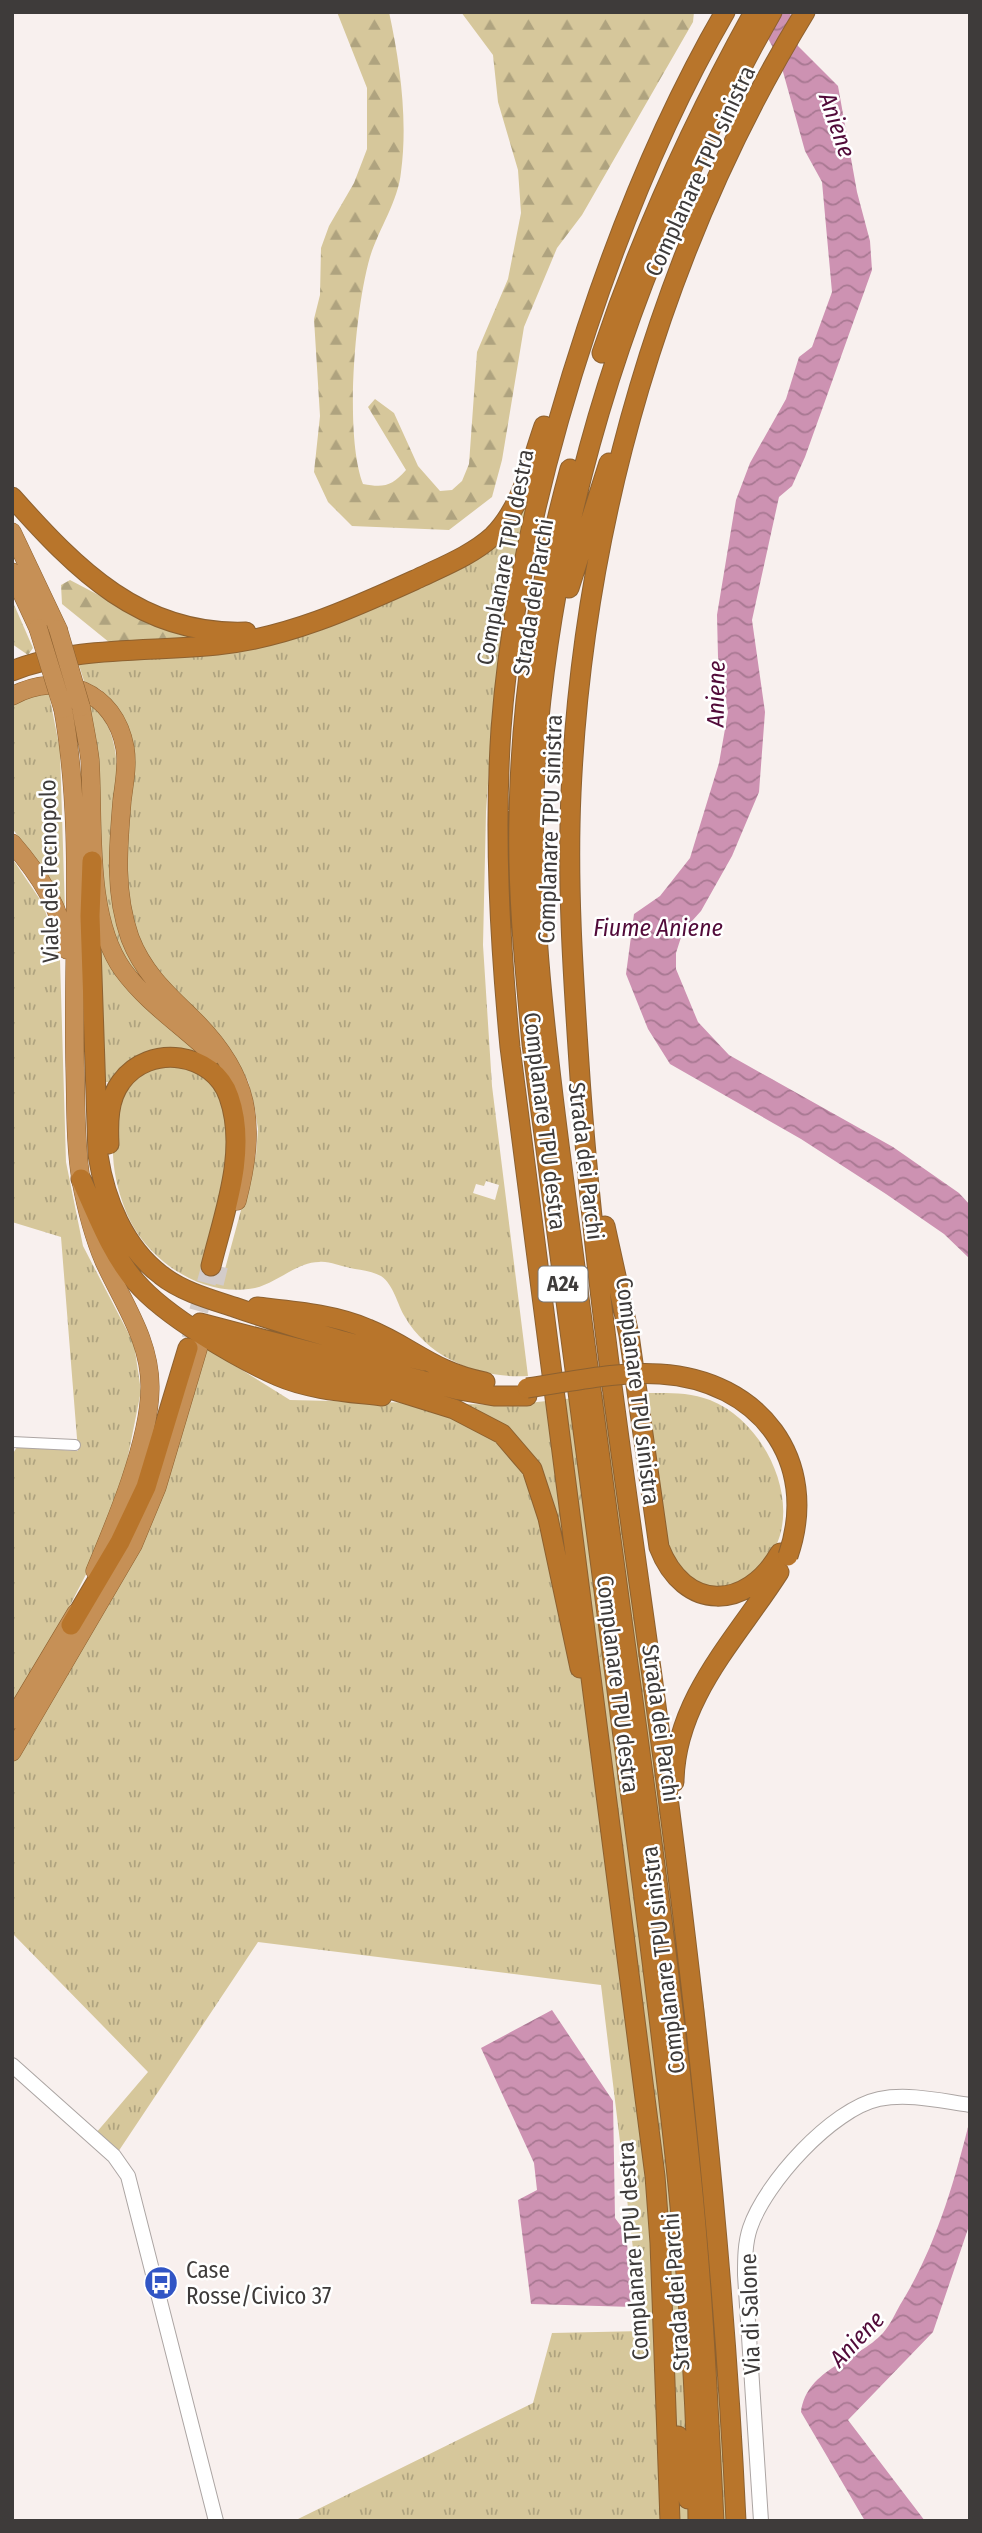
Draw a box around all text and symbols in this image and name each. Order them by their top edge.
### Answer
street label: Complanare TPU sinistra [639,61,761,281]
water label: Aniene [813,88,861,161]
street label: Complanare TPU destra [470,447,540,667]
street label: Strada dei Parchi [507,516,559,678]
water label: Aniene [701,661,731,728]
street label: Complanare TPU sinistra [532,714,568,944]
street label: Viale del Tecnopolo [33,779,65,963]
water label: Fiume Aniene [593,914,723,942]
street label: Complanare TPU destra [518,1010,572,1232]
street label: Strada dei Parchi [562,1081,610,1241]
road number: A24 [538,1266,588,1302]
street label: Complanare TPU sinistra [610,1276,666,1506]
street label: Complanare TPU destra [591,1573,645,1795]
street label: Strada dei Parchi [636,1642,686,1804]
street label: Complanare TPU sinistra [635,1845,691,2075]
street label: Complanare TPU destra [611,2141,655,2361]
street label: Strada dei Parchi [657,2212,695,2372]
street label: Via di Salone [734,2253,766,2375]
place label: Case Rosse/Civico 37 [186,2256,331,2310]
bus stop icon: Case Rosse/Civico 37 [142,2264,180,2302]
water label: Aniene [823,2305,890,2373]

